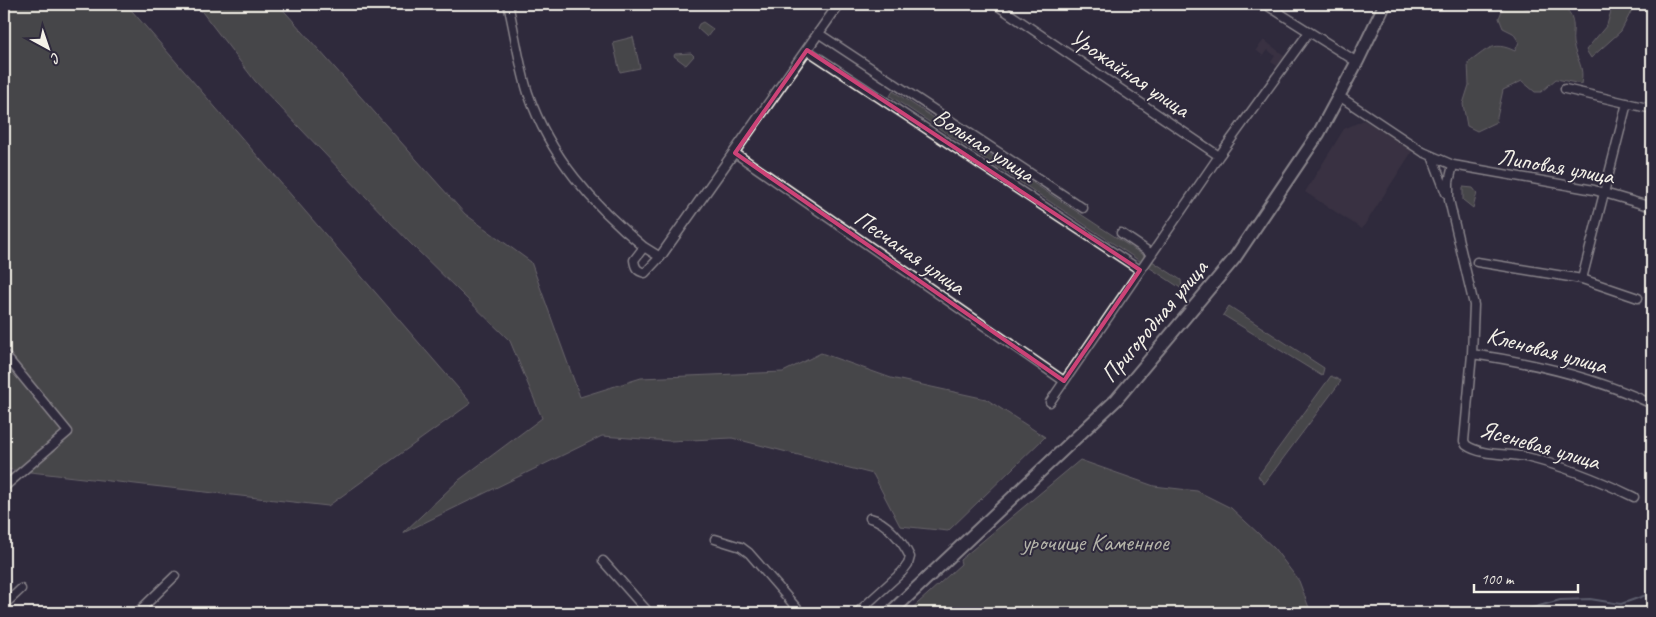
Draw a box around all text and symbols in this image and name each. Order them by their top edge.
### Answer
north arrow [22,22,72,72]
street label: Урожайная улица [1064,22,1197,125]
text: С [46,49,64,68]
street label: Вольная улица [927,101,1042,190]
street label: Липовая улица [1496,141,1618,191]
street label: Песчаная улица [849,203,972,302]
street label: Пригородная улица [1094,252,1215,389]
street label: Кленовая улица [1484,320,1612,381]
street label: Ясеневая улица [1477,414,1605,477]
park label: урочище Каменное [1019,527,1171,557]
scale bar [1474,562,1577,594]
text: 100 m [1481,570,1515,589]

